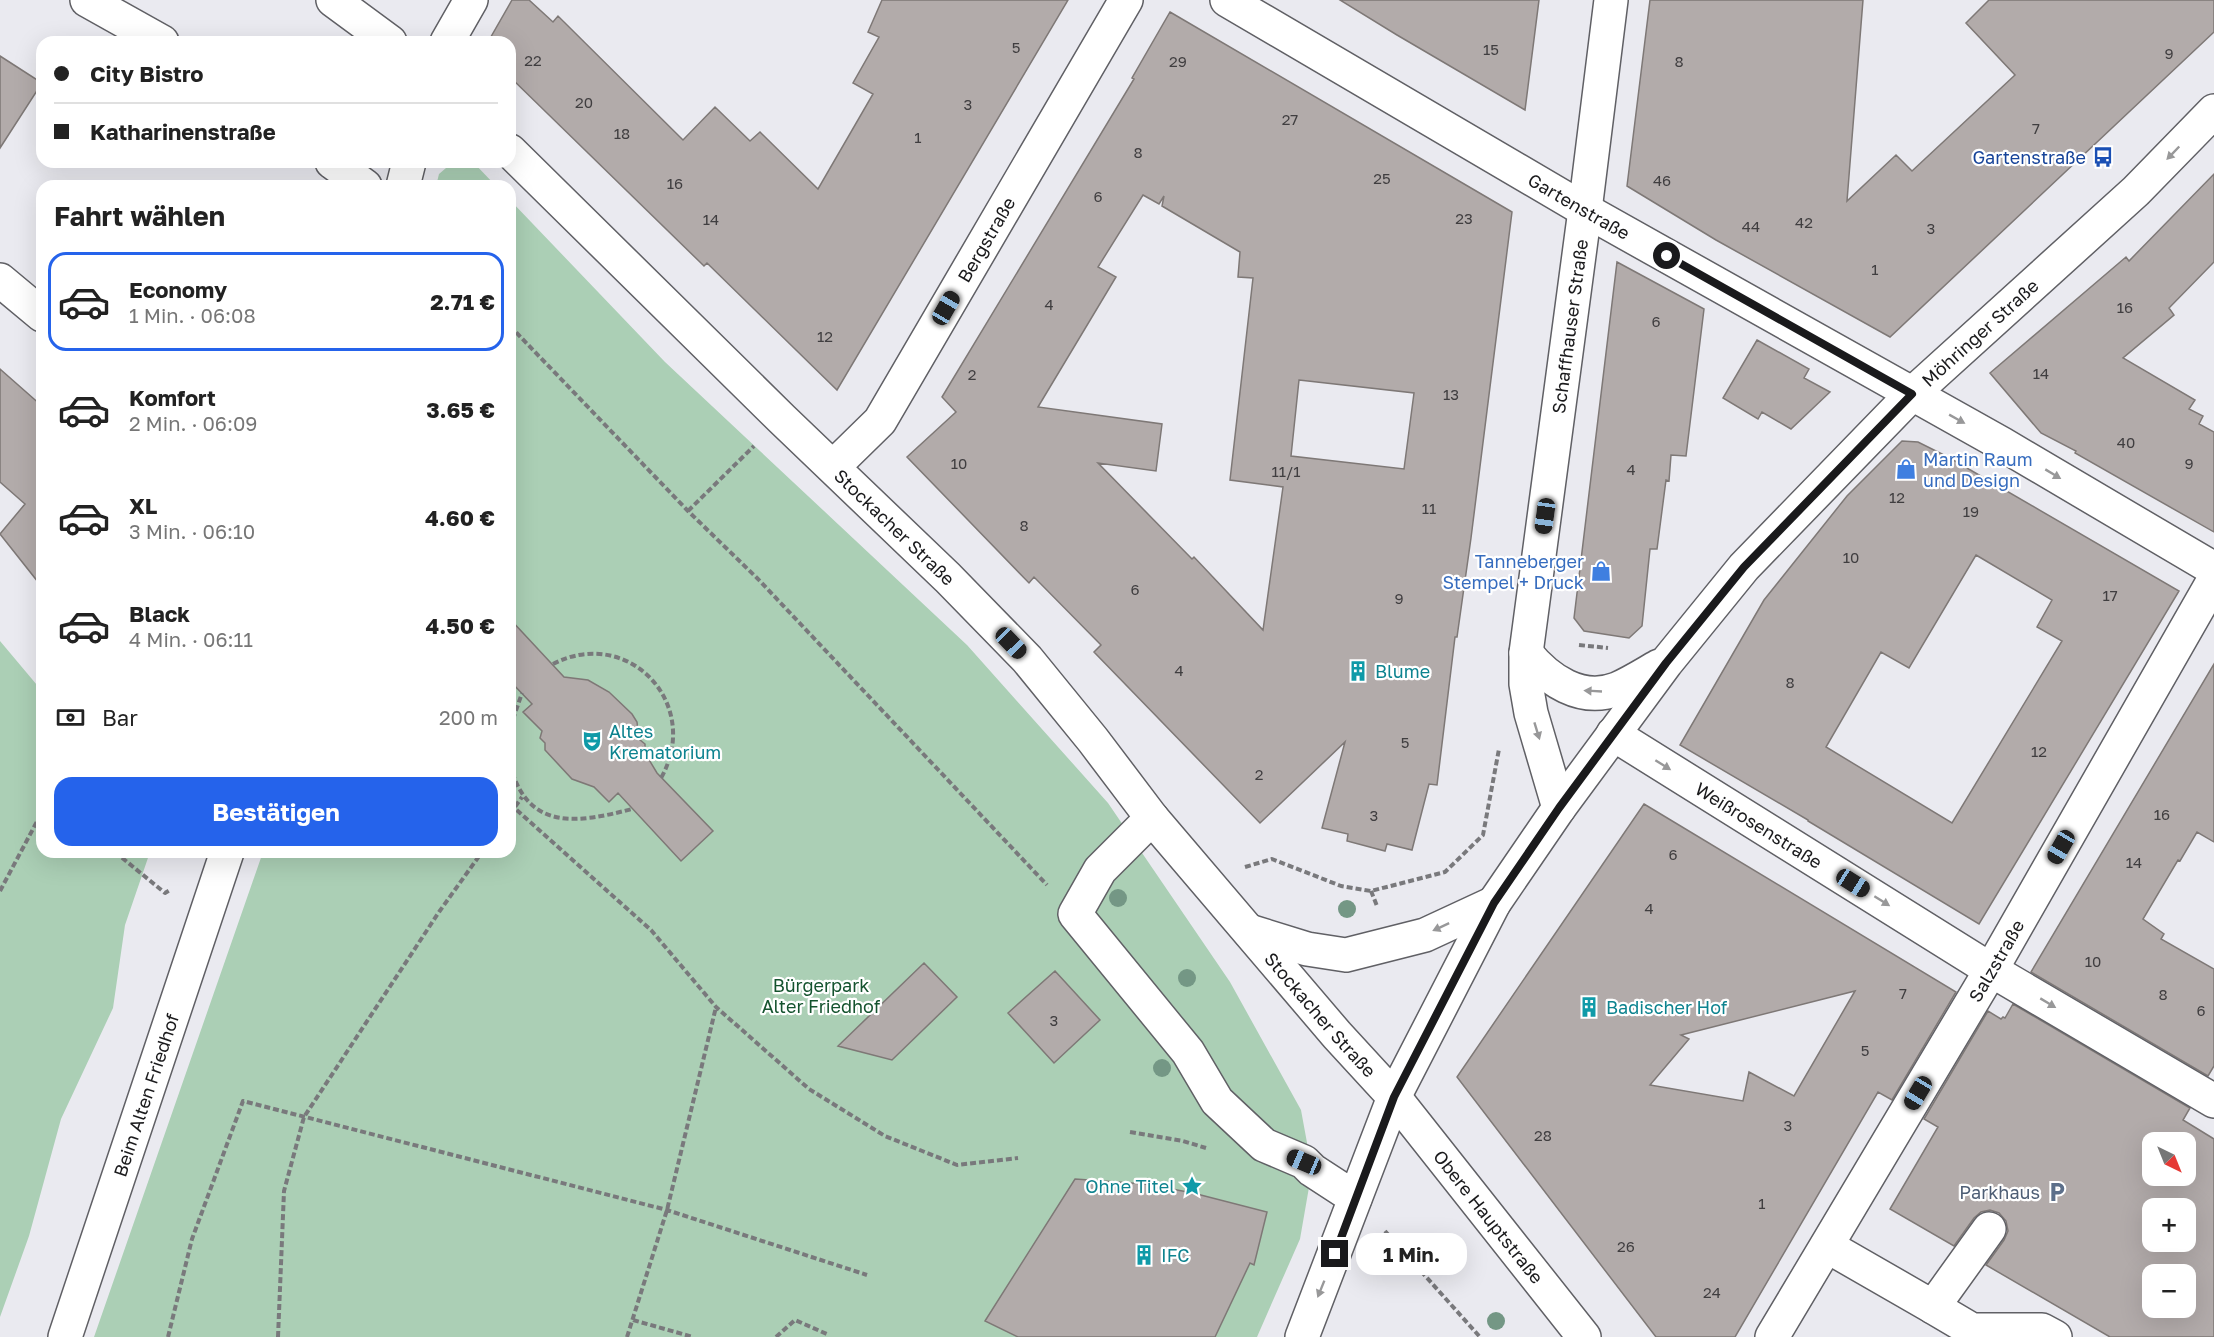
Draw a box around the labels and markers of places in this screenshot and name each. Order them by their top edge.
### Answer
bus stop icon: Gartenstraße [2091,145,2115,169]
place label: Gartenstraße [1972,146,2086,168]
place label: Martin Raum und Design [1923,448,2033,491]
shop icon: Martin Raum und Design [1894,457,1918,481]
place label: Tanneberger Stempel + Druck [1443,550,1584,593]
shop icon: Tanneberger Stempel + Druck [1589,559,1613,583]
building icon: Blume [1346,659,1370,683]
place label: Blume [1375,660,1430,682]
place label: Altes Krematorium [609,720,721,763]
theatre icon: Altes Krematorium [580,729,604,753]
building icon: Badischer Hof [1577,995,1601,1019]
place label: Badischer Hof [1606,996,1728,1018]
place icon: Ohne Titel [1180,1174,1204,1198]
place label: Ohne Titel [1085,1175,1175,1197]
parking icon: Parkhaus [2045,1180,2069,1204]
place label: Parkhaus [1959,1181,2040,1203]
building icon: IFC [1132,1243,1156,1267]
place label: IFC [1161,1244,1190,1266]

